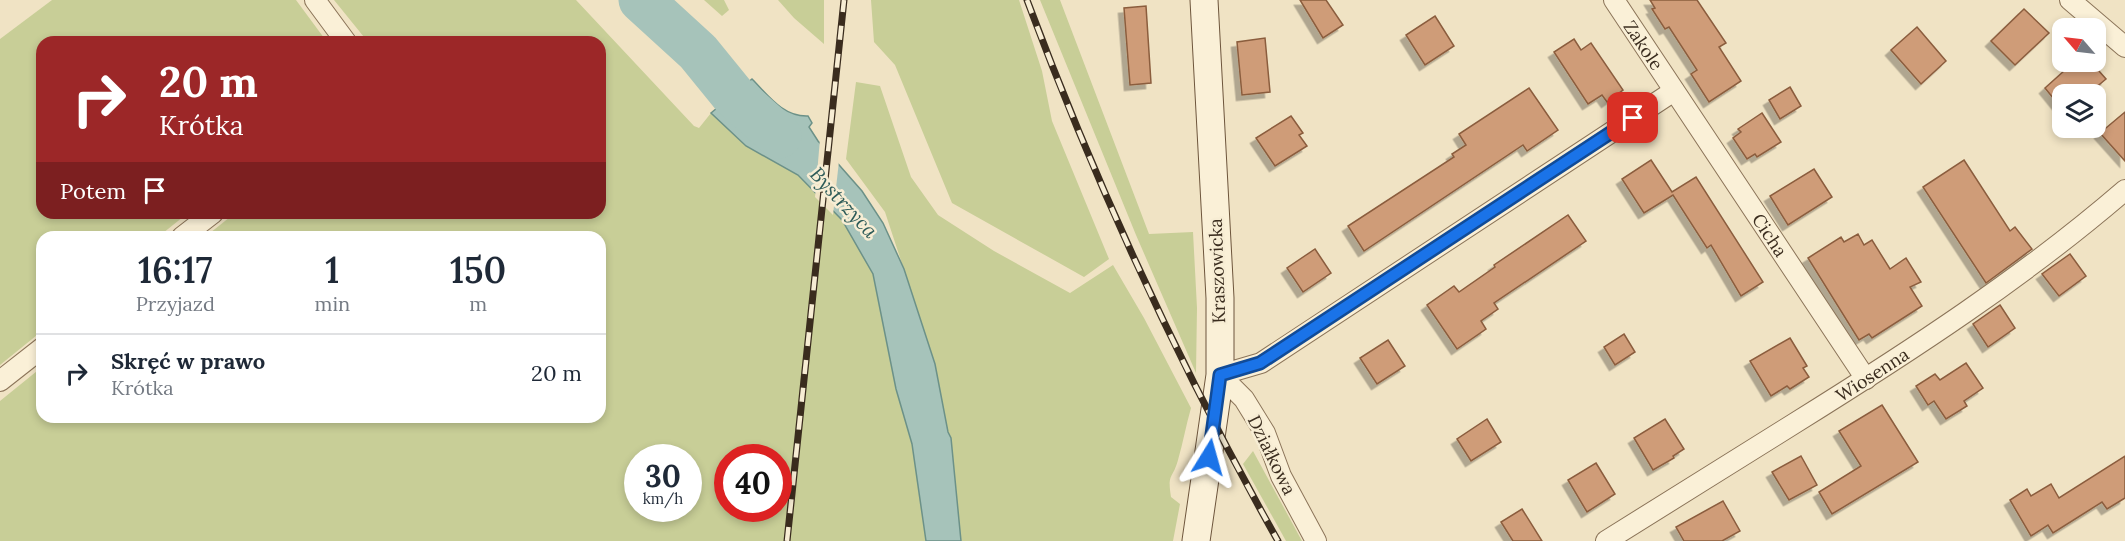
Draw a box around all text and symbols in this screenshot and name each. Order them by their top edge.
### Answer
street label: Zakole [1619,16,1669,74]
north arrow [2052,18,2106,72]
map controls [2052,18,2106,138]
text: 20 m [159,55,258,109]
icon: right [60,60,138,138]
button: layers [2052,84,2106,138]
pin [1607,92,1658,143]
icon: arrive [1616,101,1649,134]
text: Krótka [159,108,244,142]
water label: Bystrzyca [805,161,883,243]
icon: arrive [138,174,171,207]
text: Potem [60,177,126,205]
street label: Cicha [1747,209,1793,261]
street label: Kraszowicka [1204,218,1230,324]
text: 16:17 [138,247,213,293]
text: 1 [325,247,339,293]
text: 150 [450,247,506,293]
text: Przyjazd [136,291,215,316]
text: min [315,291,350,316]
text: m [469,291,487,316]
street label: Wiosenna [1831,342,1913,406]
text: Skręć w prawo [111,347,265,375]
icon: right [60,357,93,390]
text: 20 m [531,359,582,387]
text: Krótka [111,375,174,400]
street label: Działkowa [1243,411,1301,499]
position arrow [1177,425,1241,489]
speed limit sign: 40 [714,444,792,522]
text: 30 [645,457,681,495]
text: km/h [643,489,683,508]

